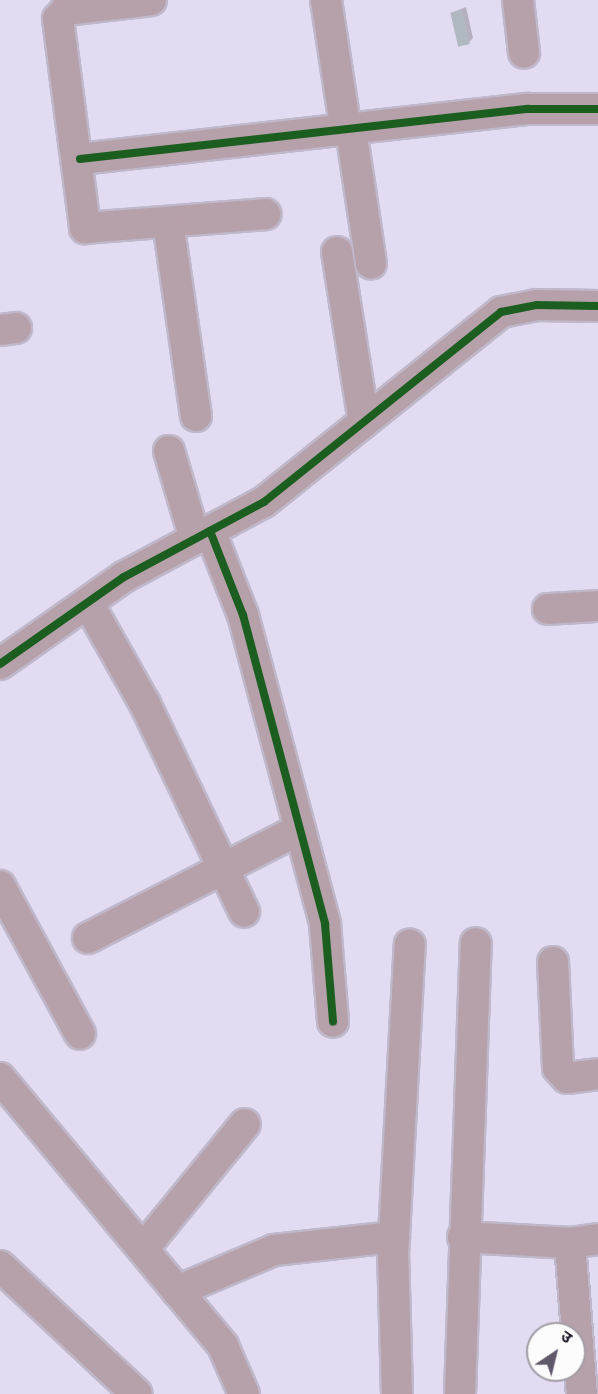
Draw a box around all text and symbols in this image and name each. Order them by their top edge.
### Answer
north arrow [526,1322,586,1382]
text: उ [556,1327,575,1350]

